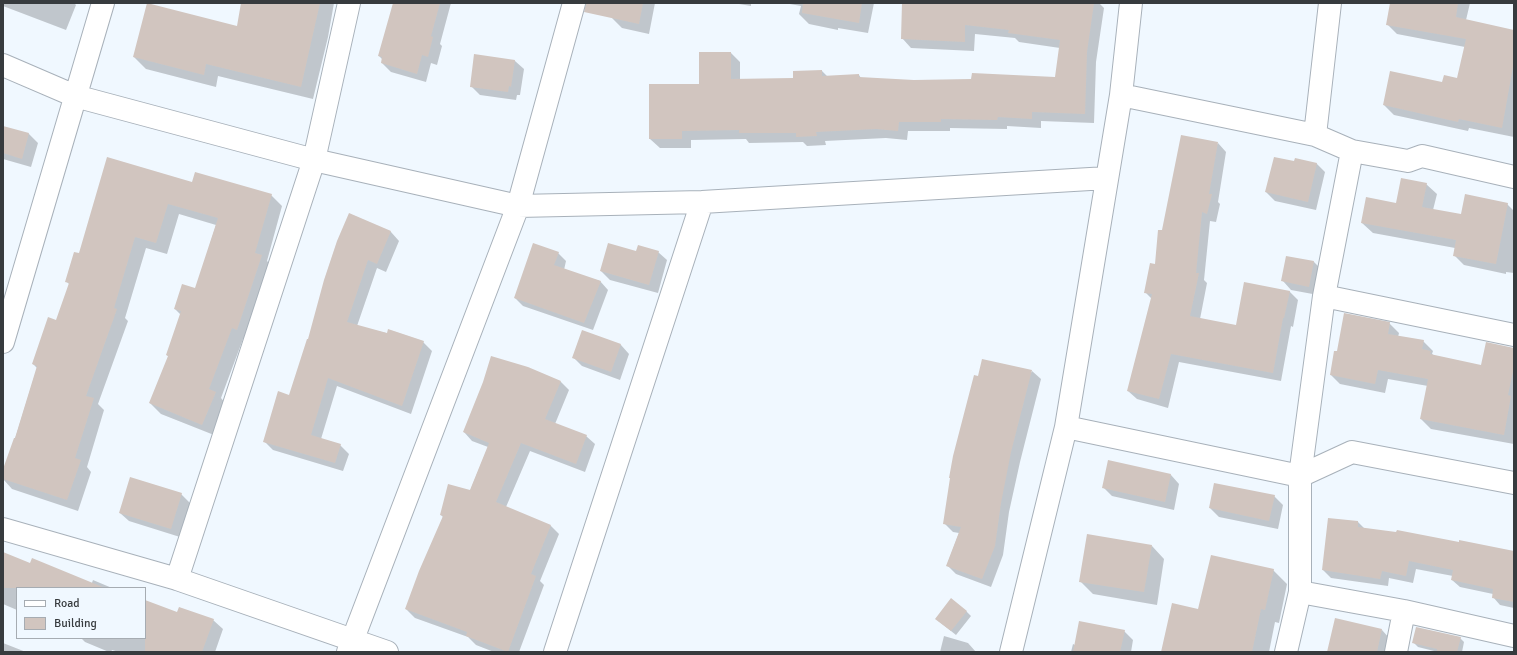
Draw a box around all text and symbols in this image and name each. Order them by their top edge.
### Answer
legend [16,587,146,639]
text: Road [54,596,80,611]
text: Building [54,616,97,631]

